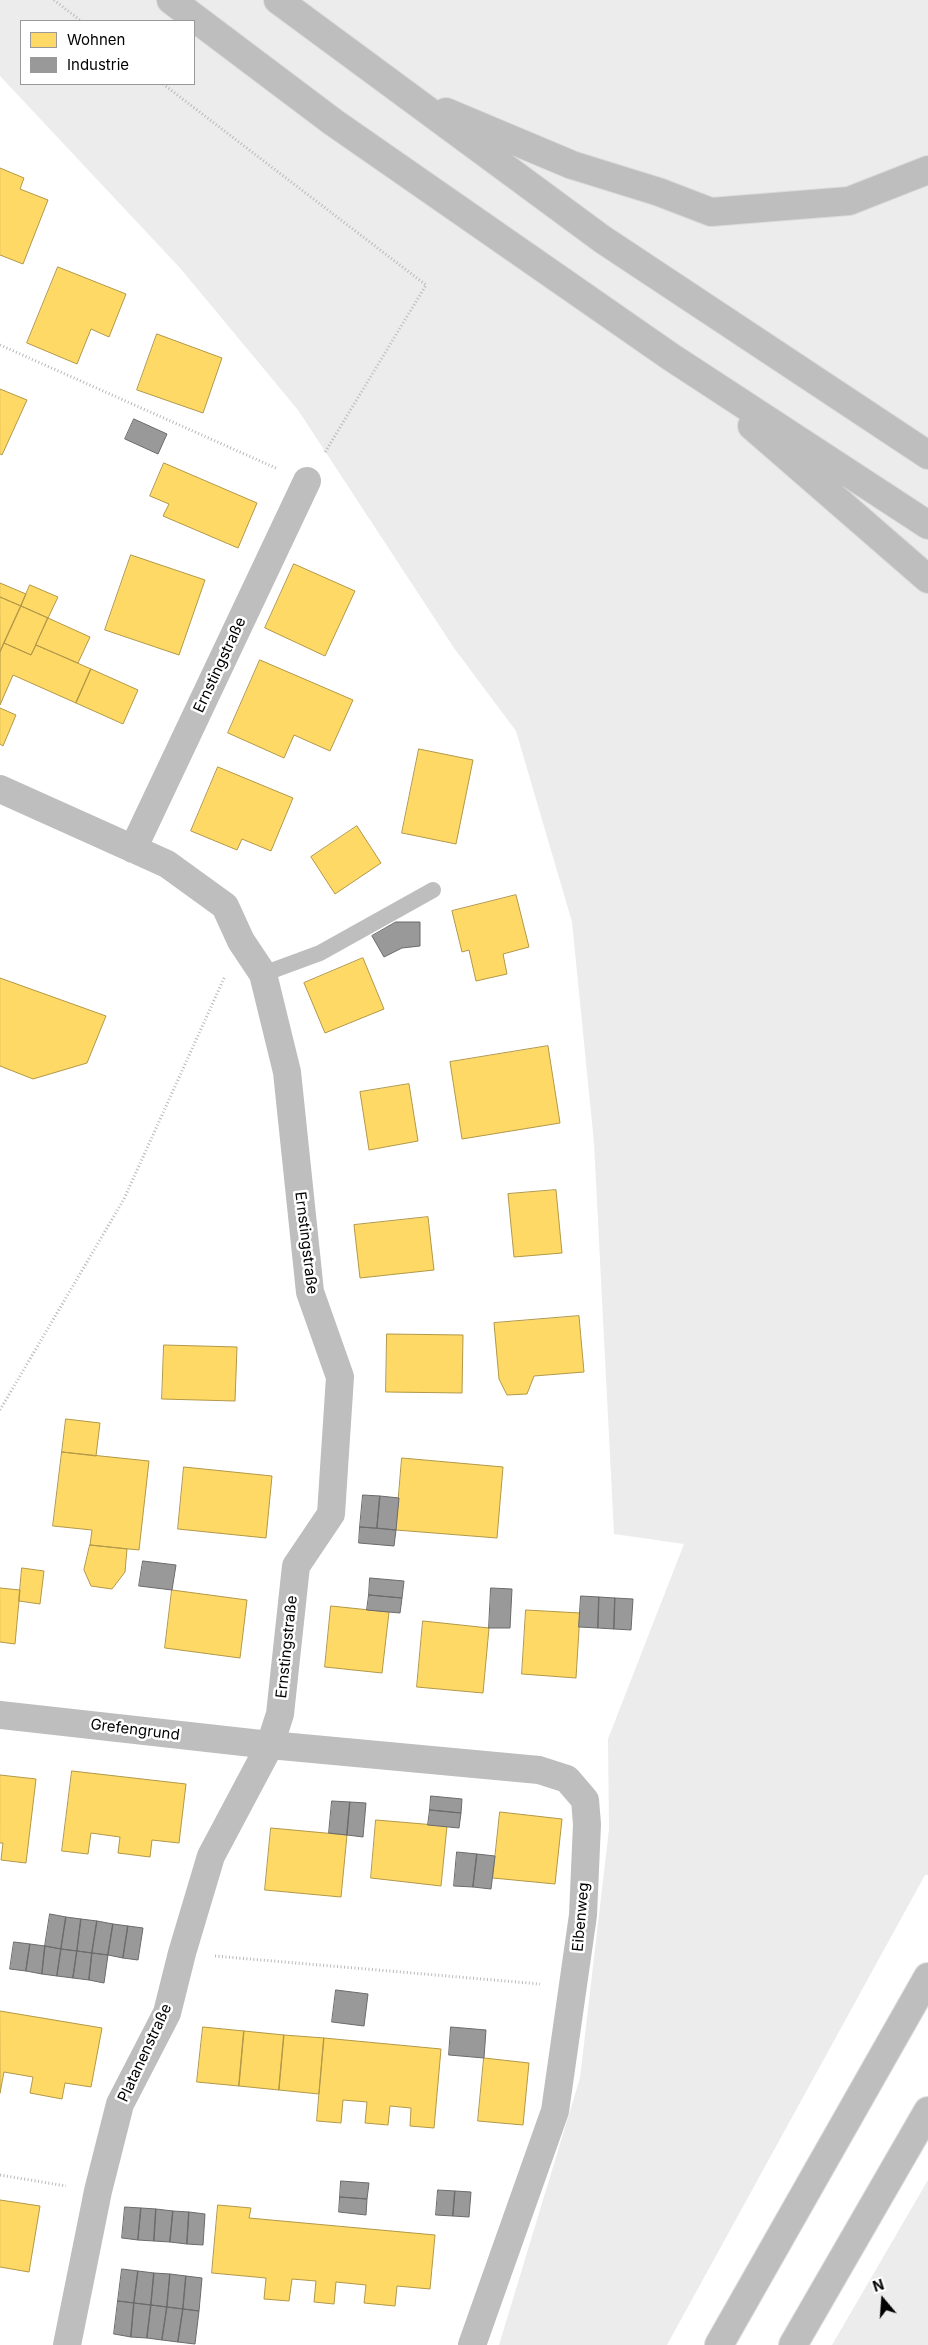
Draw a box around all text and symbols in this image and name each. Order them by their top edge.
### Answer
legend [20,20,195,85]
text: Wohnen [67,30,125,49]
text: Industrie [67,55,129,74]
street label: Ernstingstraße [190,614,250,716]
street label: Ernstingstraße [291,1191,321,1295]
street label: Ernstingstraße [273,1595,301,1699]
street label: Grefengrund [89,1716,181,1744]
street label: Eibenweg [569,1882,593,1952]
street label: Platanenstraße [114,2001,176,2105]
north arrow [858,2275,908,2325]
text: N [871,2276,886,2295]

